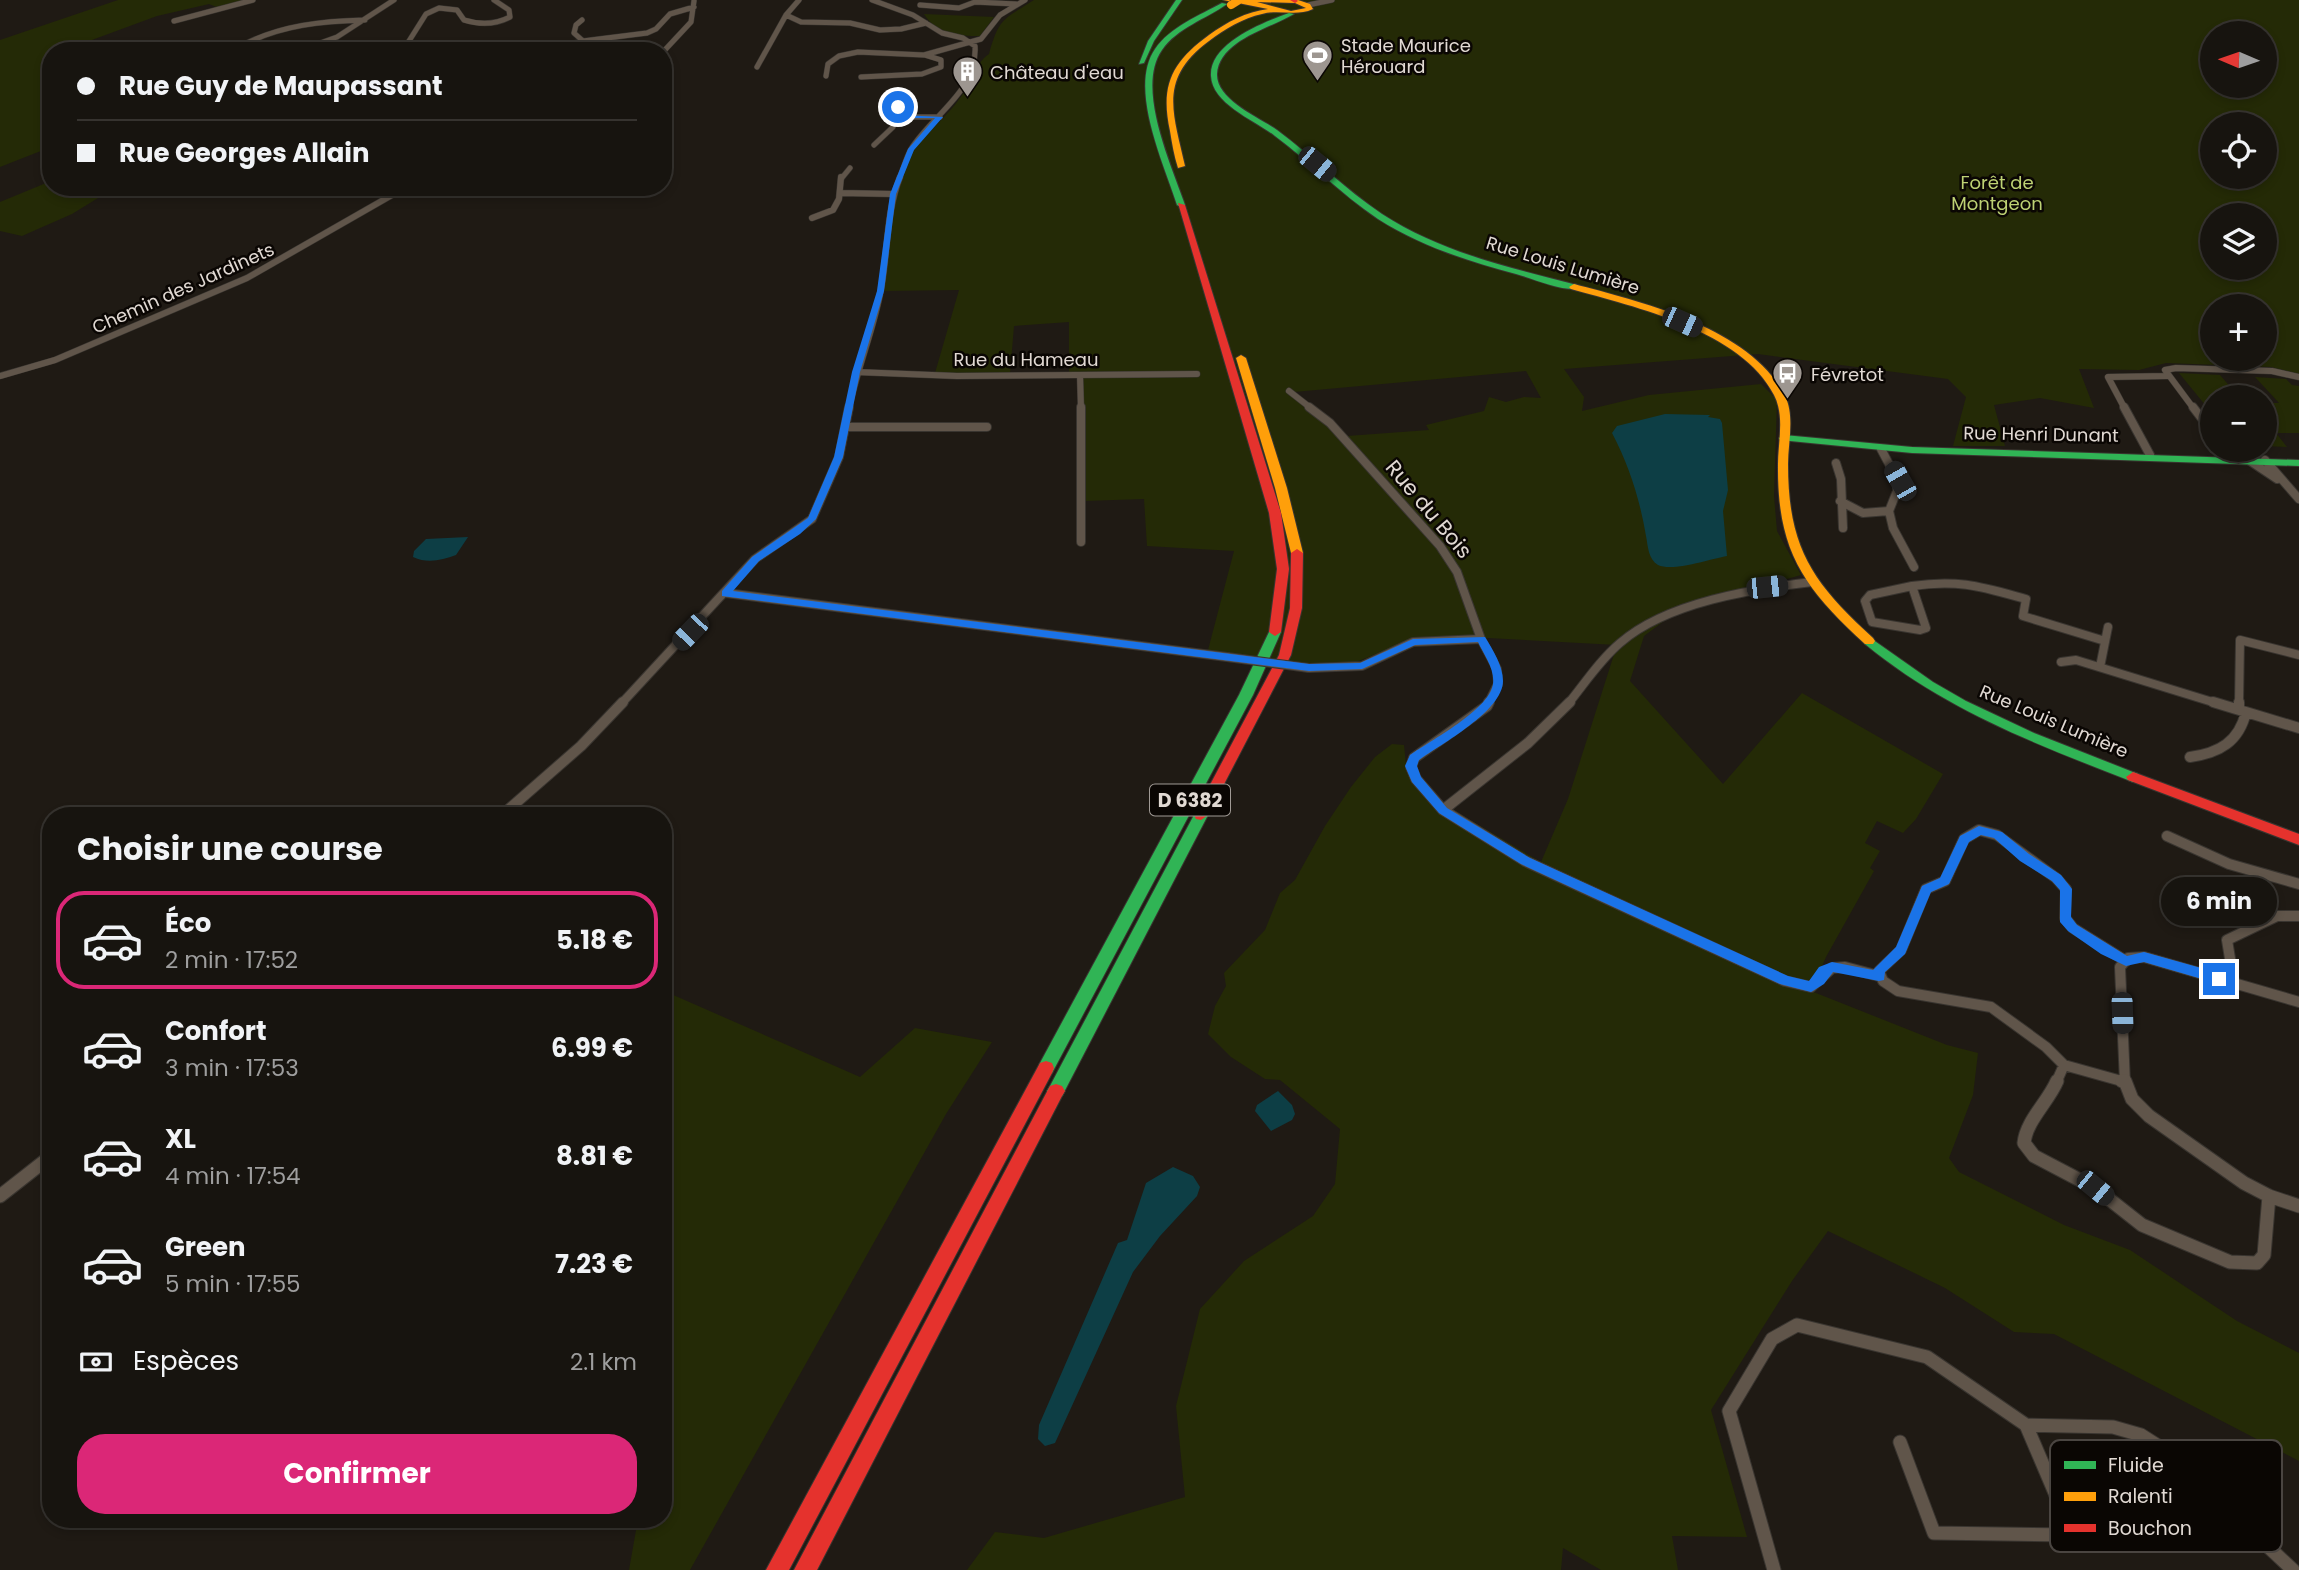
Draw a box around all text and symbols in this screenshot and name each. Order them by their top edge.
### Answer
north arrow [2200,21,2277,98]
map controls [2200,21,2277,462]
place label: Stade Maurice Hérouard [1341,33,1471,79]
sports icon: Stade Maurice Hérouard [1301,38,1335,82]
building icon: Château d'eau [950,55,984,99]
place label: Château d'eau [990,60,1124,85]
text: Rue Guy de Maupassant [119,68,443,104]
route start [882,91,914,123]
button: locate [2200,112,2277,189]
text: Rue Georges Allain [119,135,370,171]
car [1295,143,1340,185]
park label: Forêt de Montgeon [1951,170,2043,216]
button: layers [2200,203,2277,280]
street label: Rue Louis Lumière [1483,230,1643,300]
street label: Chemin des Jardinets [88,237,278,339]
button: + [2200,294,2277,371]
car [1659,304,1706,340]
street label: Rue du Hameau [954,347,1098,372]
bus stop icon: Févretot [1771,357,1805,401]
place label: Févretot [1811,362,1884,387]
button: − [2200,385,2277,462]
street label: Rue Henri Dunant [1963,420,2119,448]
street label: Rue du Bois [1379,454,1479,564]
car [1881,458,1920,504]
car [1746,574,1789,600]
car [668,610,713,654]
street label: Rue Louis Lumière [1976,678,2132,764]
road number: D 6382 [1150,785,1230,816]
text: Choisir une course [77,826,383,871]
callout: 6 min [2161,878,2277,926]
text: 6 min [2186,885,2252,917]
text: Éco [165,905,211,941]
icon: car [81,909,144,972]
text: 5.18 € [556,922,633,958]
text: 2 min · 17:52 [165,944,298,976]
route end [2203,963,2235,995]
car [2111,992,2134,1034]
text: Confort [165,1013,267,1049]
icon: car [81,1017,144,1080]
text: 6.99 € [551,1030,633,1066]
text: 3 min · 17:53 [165,1052,299,1084]
text: XL [165,1121,196,1157]
icon: car [81,1125,144,1188]
text: 8.81 € [556,1138,633,1174]
text: 4 min · 17:54 [165,1160,301,1192]
car [2073,1167,2118,1209]
text: Green [165,1229,246,1265]
icon: car [81,1233,144,1296]
text: 7.23 € [555,1246,633,1282]
text: 5 min · 17:55 [165,1268,301,1300]
icon: cash [77,1343,115,1381]
text: Espèces [133,1343,239,1379]
text: 2.1 km [570,1346,637,1378]
button: Confirmer [77,1434,637,1514]
legend [2050,1440,2282,1552]
text: Fluide [2108,1452,2164,1479]
text: Ralenti [2108,1483,2173,1510]
text: Bouchon [2108,1515,2192,1542]

